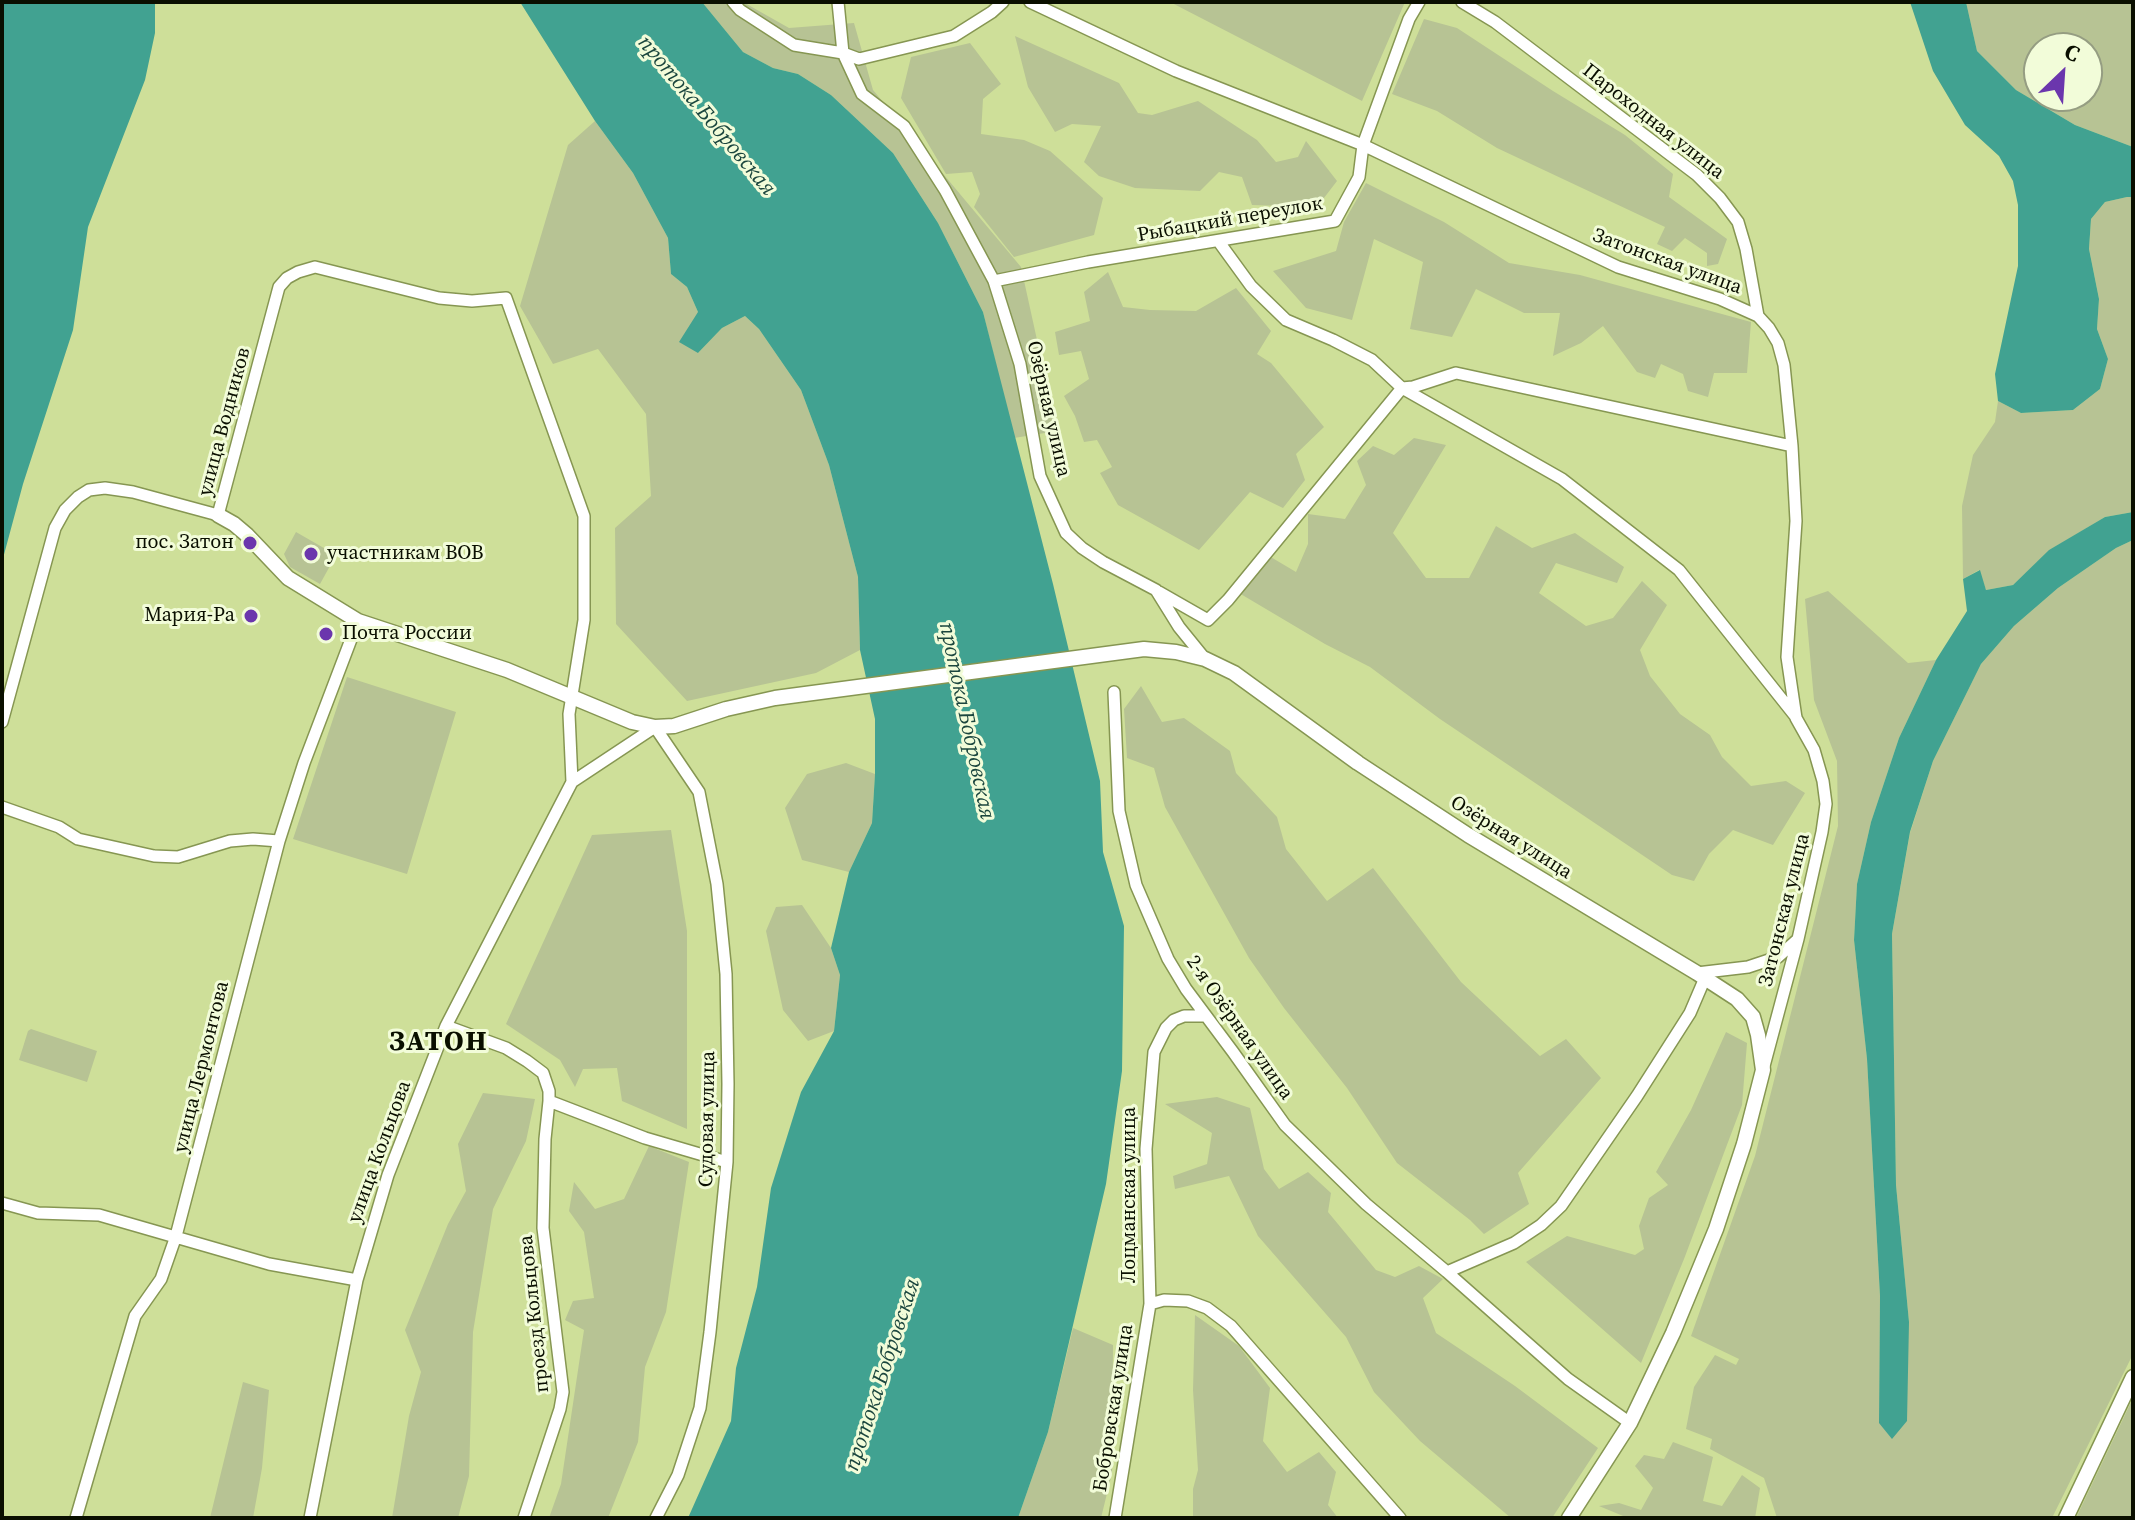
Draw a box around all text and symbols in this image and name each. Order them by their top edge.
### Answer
water label: протока Бобровская [631,31,781,201]
north arrow [2023,32,2103,112]
text: С [2060,36,2085,69]
street label: Пароходная улица [1577,59,1729,185]
street label: Рыбацкий переулок [1135,192,1325,248]
street label: Затонская улица [1589,224,1745,300]
street label: Озёрная улица [1021,339,1075,479]
street label: улица Водников [194,345,256,499]
place label: пос. Затон [135,531,234,555]
marker: пос. Затон [241,534,259,552]
place label: участникам ВОВ [327,542,484,566]
marker: участникам ВОВ [302,545,320,563]
place label: Мария-Ра [144,604,235,628]
marker: Мария-Ра [242,607,260,625]
water label: протока Бобровская [932,620,1000,822]
place label: Почта России [342,622,472,646]
marker: Почта России [317,625,335,643]
street label: Озёрная улица [1446,791,1576,885]
street label: Затонская улица [1754,831,1816,989]
street label: 2-я Озёрная улица [1180,951,1298,1105]
street label: улица Лермонтова [169,979,235,1155]
district label: ЗАТОН [389,1026,489,1060]
street label: Судовая улица [695,1051,721,1187]
street label: улица Кольцова [343,1078,417,1226]
street label: Лоцманская улица [1118,1107,1142,1283]
street label: проезд Кольцова [515,1234,555,1394]
water label: протока Бобровская [839,1276,927,1474]
street label: Бобровская улица [1089,1322,1139,1494]

